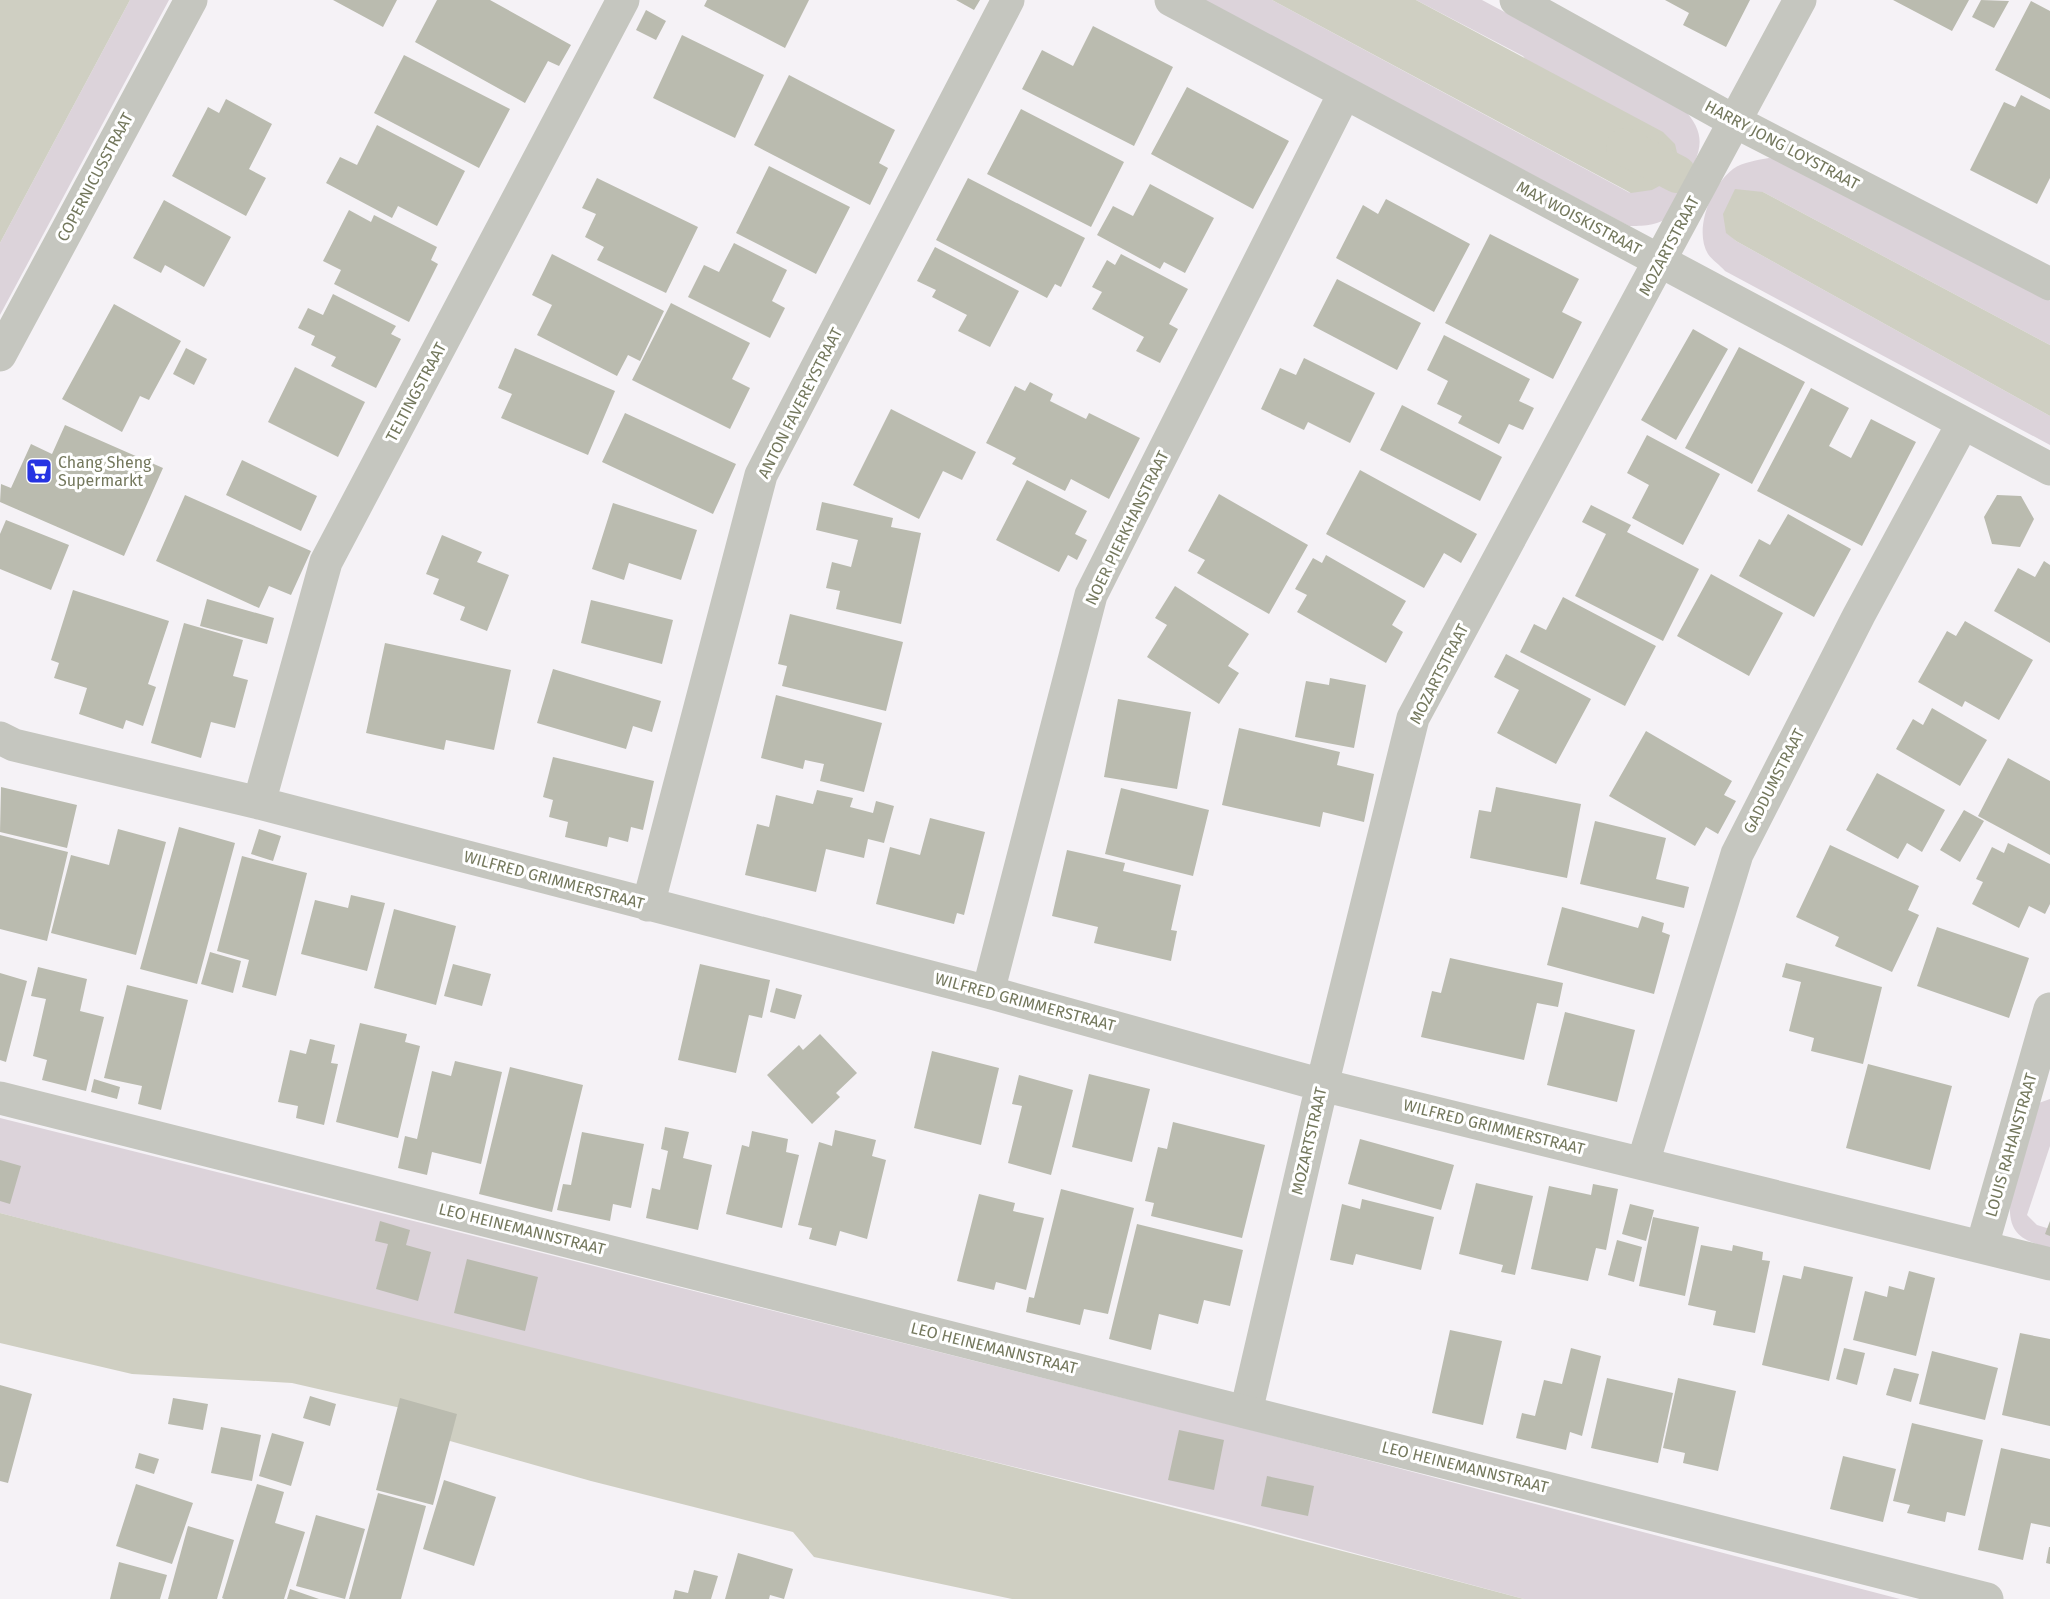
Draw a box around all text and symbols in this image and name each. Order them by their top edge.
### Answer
street label: HARRY JONG LOYSTRAAT [1702,96,1863,194]
street label: COPERNICUSSTRAAT [53,109,137,245]
street label: MAX WOISKISTRAAT [1513,177,1645,259]
street label: MOZARTSTRAAT [1635,192,1704,299]
street label: ANTON FAVEREYSTRAAT [754,324,847,481]
street label: TELTINGSTRAAT [382,339,450,445]
street label: NOER PIERKHANSTRAAT [1081,447,1173,608]
place label: Chang Sheng Supermarkt [58,453,152,490]
supermarket icon: Chang Sheng Supermarkt [24,456,54,486]
street label: MOZARTSTRAAT [1406,620,1473,727]
street label: GADDUMSTRAAT [1739,725,1809,836]
street label: WILFRED GRIMMERSTRAAT [462,847,647,913]
street label: WILFRED GRIMMERSTRAAT [933,969,1118,1035]
street label: LOUIS RAHANSTRAAT [1981,1070,2041,1219]
street label: MOZARTSTRAAT [1287,1085,1331,1197]
street label: WILFRED GRIMMERSTRAAT [1401,1095,1587,1159]
street label: LEO HEINEMANNSTRAAT [437,1199,608,1259]
street label: LEO HEINEMANNSTRAAT [909,1318,1080,1378]
street label: LEO HEINEMANNSTRAAT [1380,1437,1551,1497]

